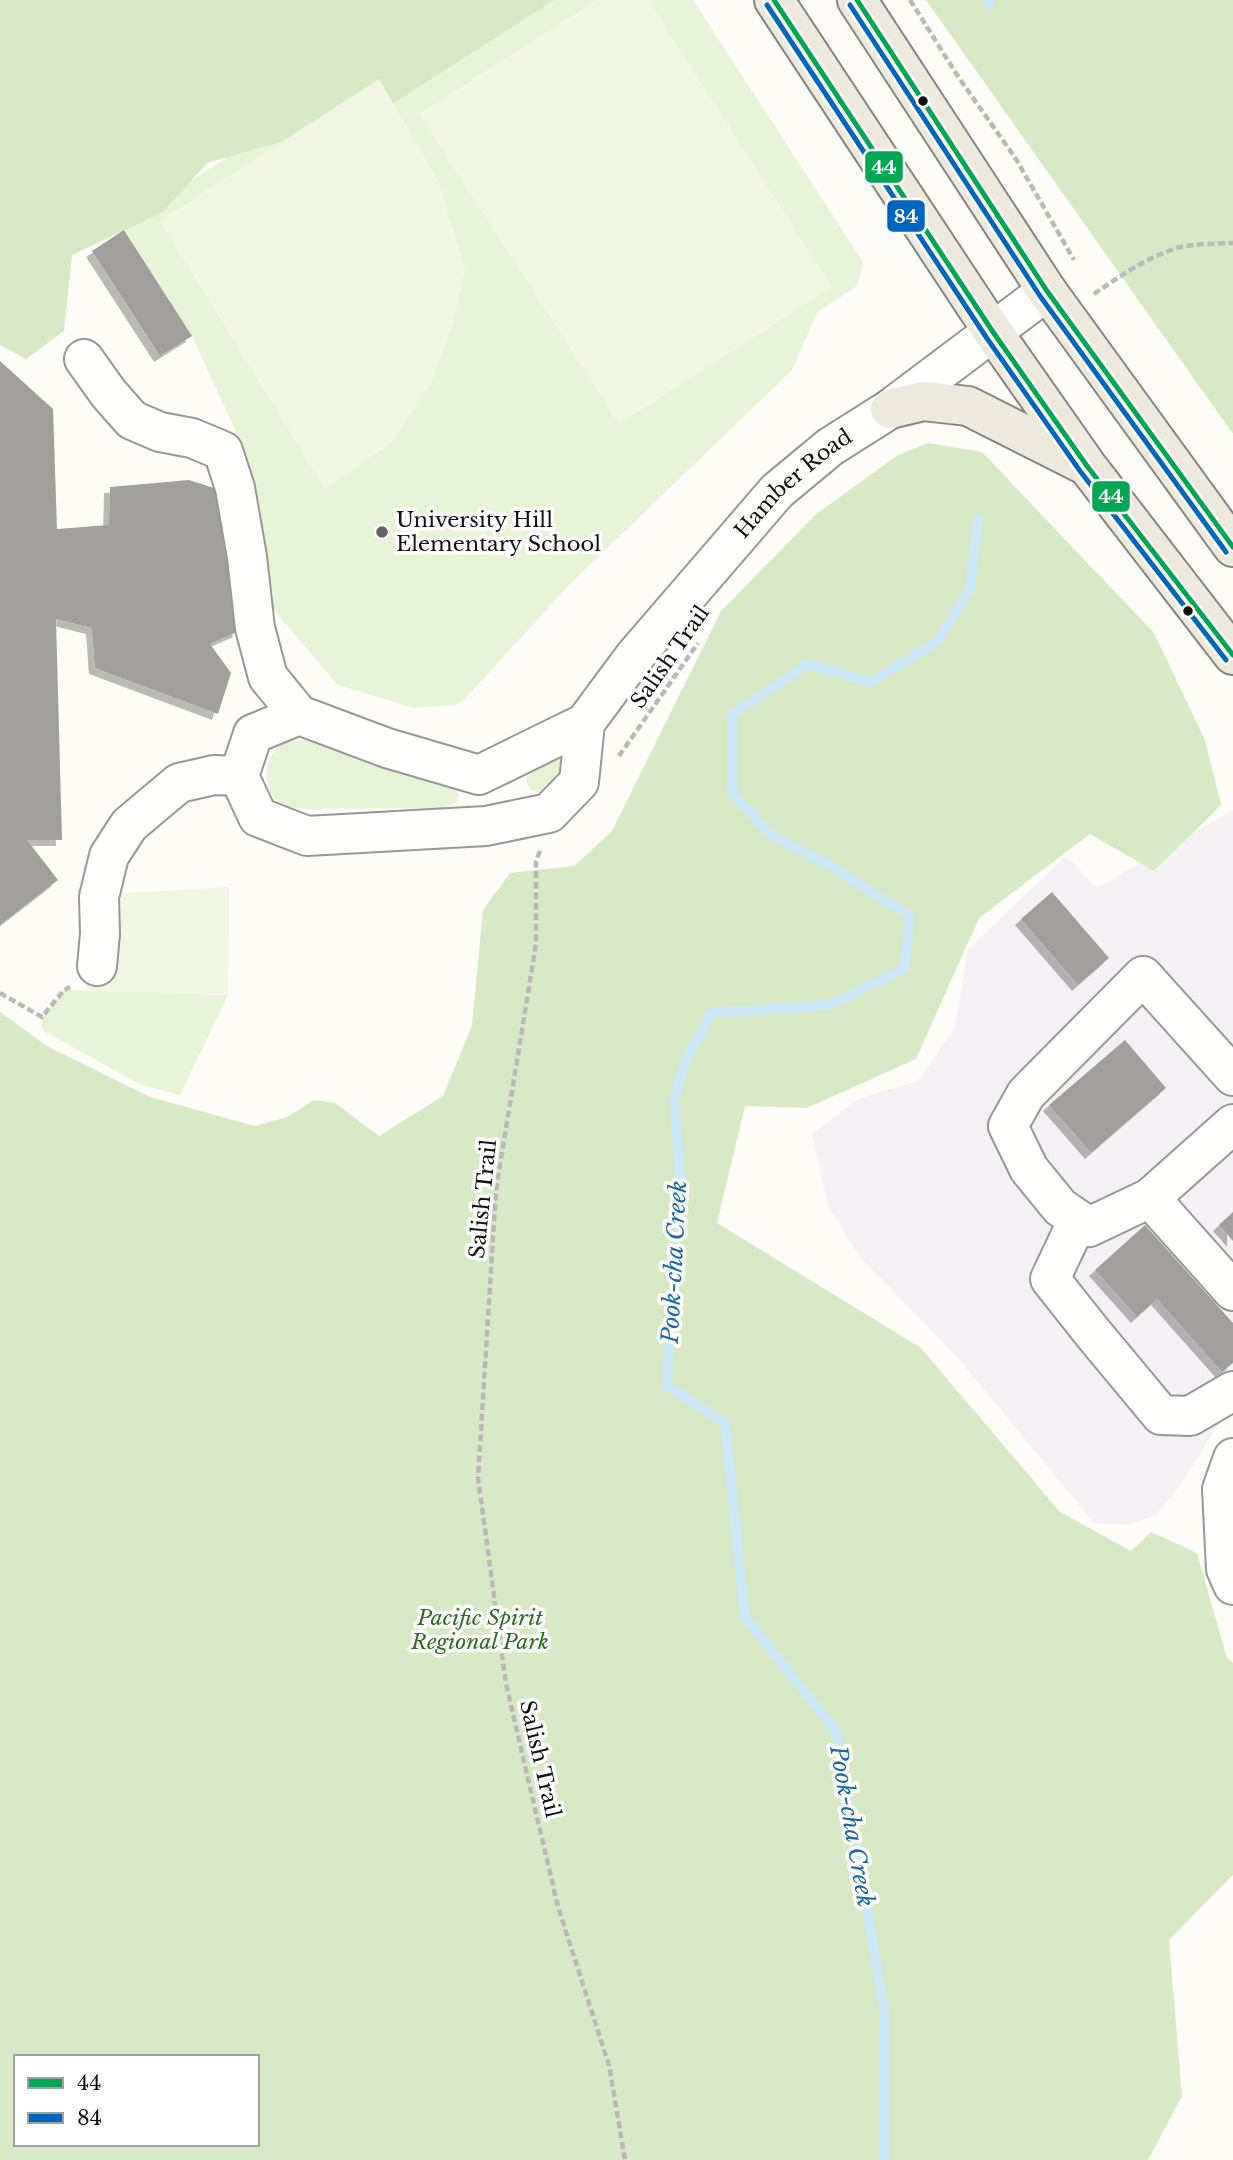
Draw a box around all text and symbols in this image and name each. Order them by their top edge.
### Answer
unlabelled marker [916,94,930,108]
line badge: 44 [864,150,904,184]
text: 44 [871,156,897,179]
line badge: 84 [886,199,926,233]
text: 84 [894,205,918,228]
street label: Hamber Road [729,423,857,544]
line badge: 44 [1091,480,1131,513]
text: 44 [1098,485,1124,508]
place label: University Hill Elementary School [396,507,601,557]
marker: University Hill Elementary School [374,524,390,540]
street label: Salish Trail [625,600,715,713]
unlabelled marker [1181,604,1195,618]
street label: Salish Trail [464,1138,502,1260]
water label: Pook-cha Creek [656,1180,692,1345]
park label: Pacific Spirit Regional Park [410,1605,549,1655]
street label: Salish Trail [514,1698,566,1820]
water label: Pook-cha Creek [824,1742,880,1909]
legend [14,2055,259,2146]
text: 44 [77,2070,102,2096]
text: 84 [77,2105,102,2131]

